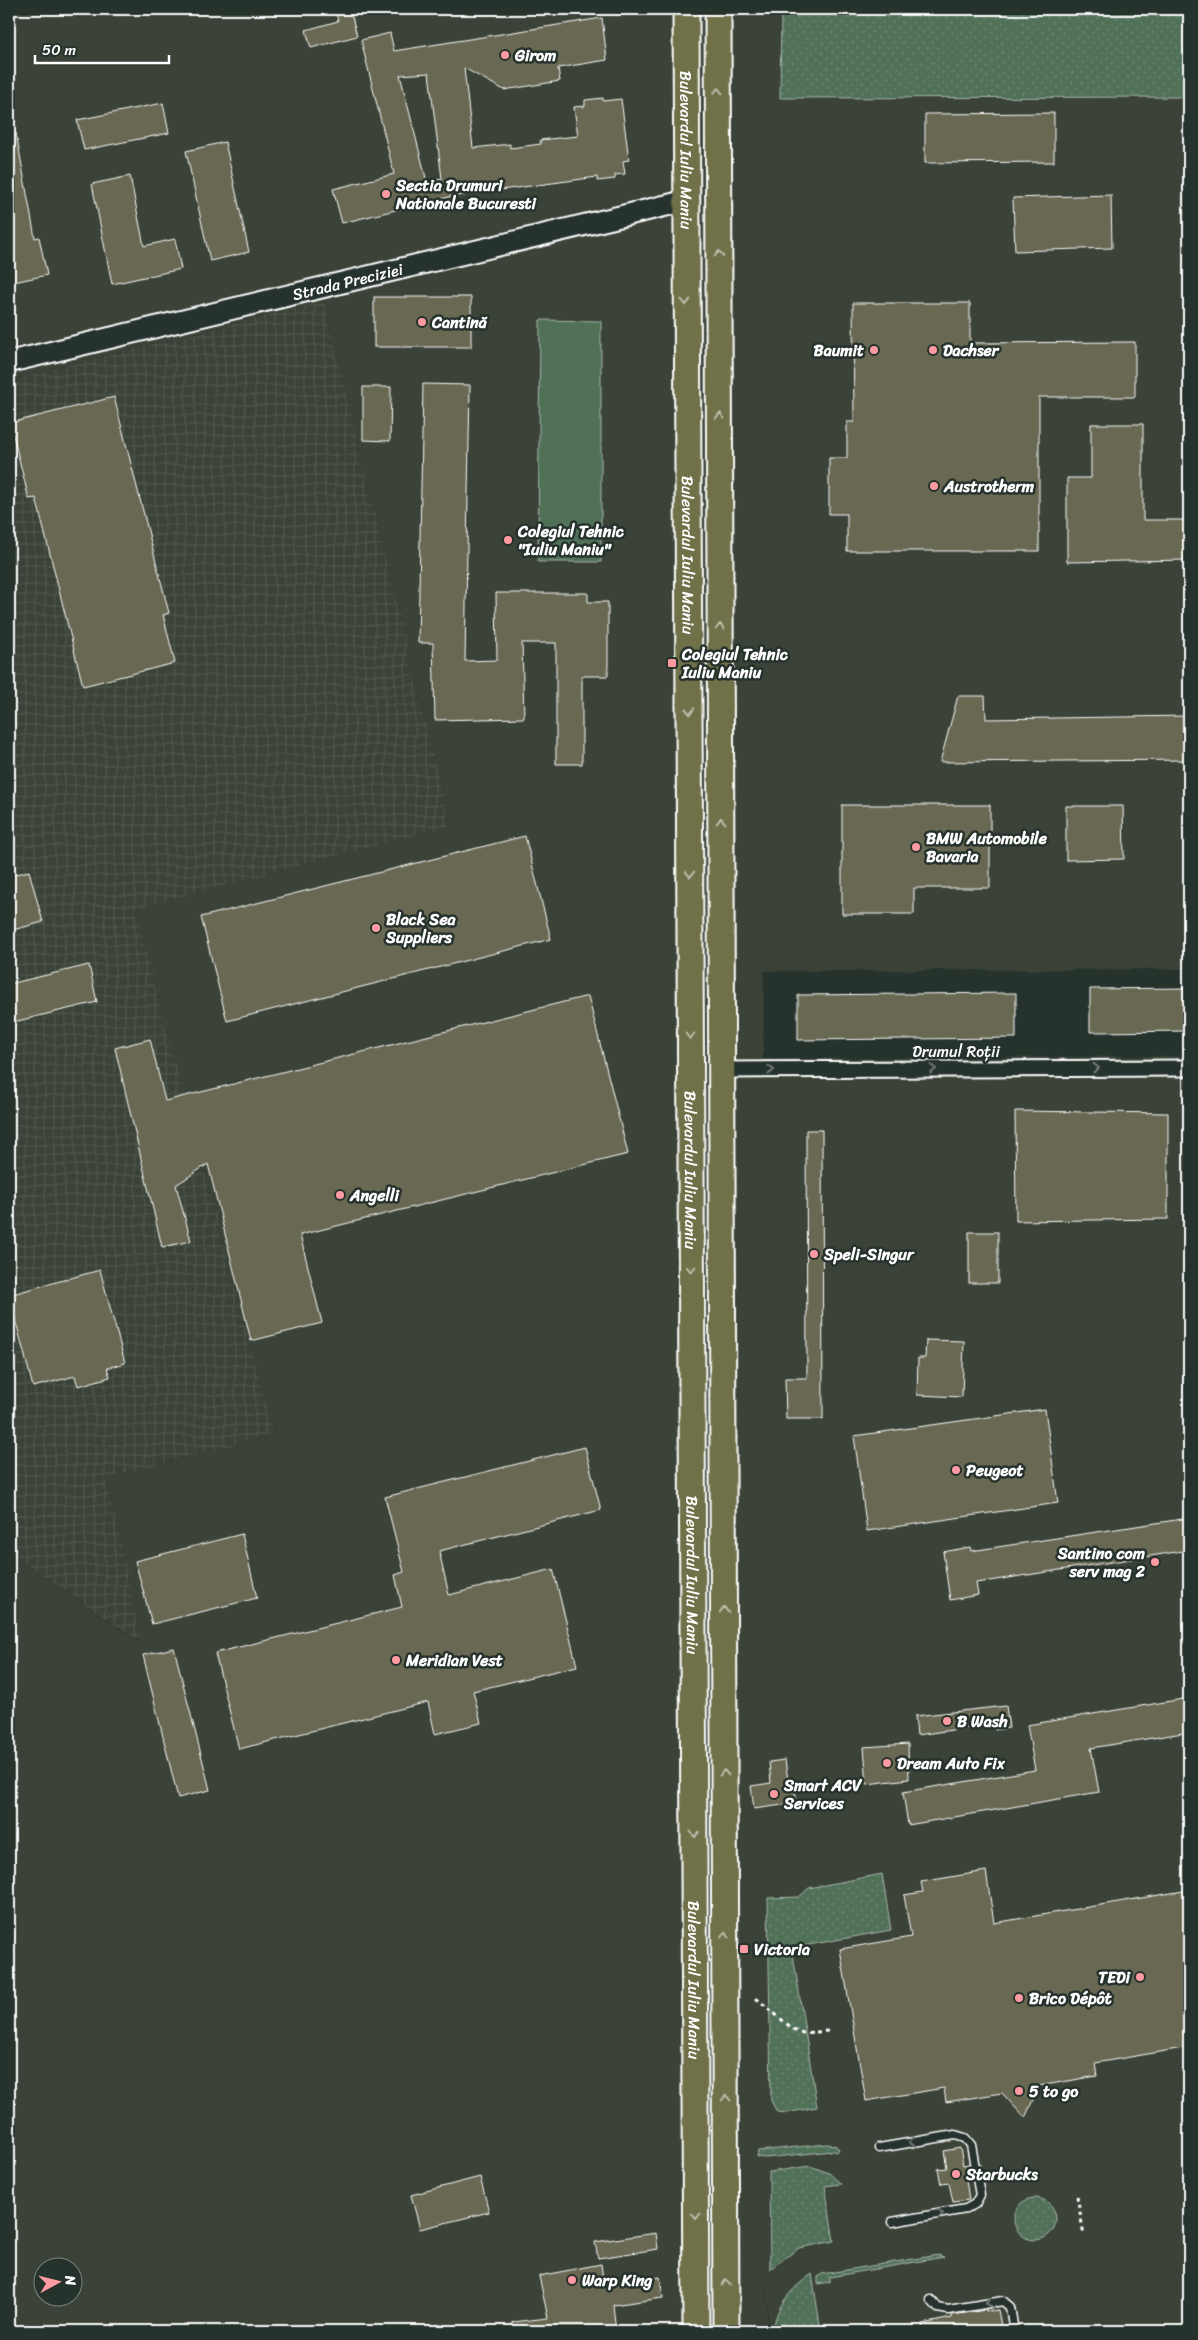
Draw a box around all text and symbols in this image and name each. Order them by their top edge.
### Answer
scale bar [35,32,169,64]
text: 50 m [42,37,77,63]
place label: Girom [514,41,556,70]
marker: Girom [499,49,511,61]
street label: Bulevardul Iuliu Maniu [672,71,701,230]
one-way arrow [713,87,723,94]
place label: Sectia Drumuri Nationale Bucuresti [395,171,537,218]
marker: Sectia Drumuri Nationale Bucuresti [380,188,392,200]
one-way arrow [714,249,724,257]
street label: Strada Preciziei [289,254,406,309]
one-way arrow [681,298,691,306]
place label: Cantină [431,308,488,337]
marker: Cantină [416,316,428,328]
place label: Baumit [814,336,864,365]
place label: Dachser [943,336,1000,365]
marker: Baumit [868,344,880,356]
marker: Dachser [927,344,939,356]
one-way arrow [715,412,725,420]
place label: Austrotherm [943,472,1035,501]
street label: Bulevardul Iuliu Maniu [674,476,703,635]
marker: Austrotherm [928,480,940,492]
place label: Colegiul Tehnic "Iuliu Maniu" [517,517,625,564]
marker: Colegiul Tehnic "Iuliu Maniu" [502,534,514,546]
one-way arrow [715,622,725,630]
place label: Colegiul Tehnic Iuliu Maniu [681,640,789,687]
marker: Colegiul Tehnic Iuliu Maniu [666,657,678,669]
one-way arrow [685,708,695,715]
one-way arrow [716,817,726,824]
place label: BMW Automobile Bavaria [926,824,1048,871]
marker: BMW Automobile Bavaria [910,841,922,853]
one-way arrow [685,870,695,878]
place label: Black Sea Suppliers [385,905,457,952]
marker: Black Sea Suppliers [370,922,382,934]
one-way arrow [685,1032,695,1040]
street label: Drumul Roții [912,1037,1000,1066]
one-way arrow [1092,1063,1100,1073]
one-way arrow [930,1064,938,1074]
one-way arrow [768,1065,775,1075]
street label: Bulevardul Iuliu Maniu [676,1091,706,1250]
place label: Angelli [349,1181,401,1210]
marker: Angelli [334,1189,346,1201]
place label: Speli-Singur [823,1240,915,1269]
marker: Speli-Singur [808,1248,820,1260]
one-way arrow [686,1265,696,1273]
place label: Peugeot [966,1456,1023,1485]
marker: Peugeot [950,1464,962,1476]
street label: Bulevardul Iuliu Maniu [678,1496,708,1655]
place label: Santino com serv mag 2 [1057,1539,1146,1586]
marker: Santino com serv mag 2 [1149,1556,1161,1568]
one-way arrow [719,1606,729,1614]
place label: Meridian Vest [405,1646,503,1675]
marker: Meridian Vest [390,1654,402,1666]
place label: B Wash [957,1707,1008,1736]
marker: B Wash [941,1715,953,1727]
place label: Dream Auto Fix [897,1749,1006,1778]
marker: Dream Auto Fix [881,1757,893,1769]
one-way arrow [719,1769,729,1776]
place label: Smart ACV Services [783,1771,863,1818]
marker: Smart ACV Services [768,1788,780,1800]
one-way arrow [690,1830,700,1838]
street label: Bulevardul Iuliu Maniu [680,1901,709,2060]
one-way arrow [720,1931,730,1939]
place label: Victoria [754,1935,810,1964]
marker: Victoria [738,1943,750,1955]
place label: TEDi [1098,1963,1132,1992]
marker: TEDi [1134,1971,1146,1983]
place label: Brico Dépôt [1029,1984,1112,2013]
marker: Brico Dépôt [1013,1992,1025,2004]
place label: 5 to go [1029,2077,1079,2106]
marker: 5 to go [1013,2085,1025,2097]
one-way arrow [721,2094,731,2102]
one-way arrow [907,2137,916,2147]
place label: Starbucks [965,2160,1038,2189]
marker: Starbucks [950,2168,962,2180]
one-way arrow [936,2209,944,2219]
one-way arrow [691,2212,701,2220]
north arrow [32,2258,82,2308]
place label: Warp King [582,2266,653,2295]
text: N [57,2273,83,2287]
marker: Warp King [566,2274,578,2286]
one-way arrow [721,2278,731,2286]
one-way arrow [985,2298,993,2308]

